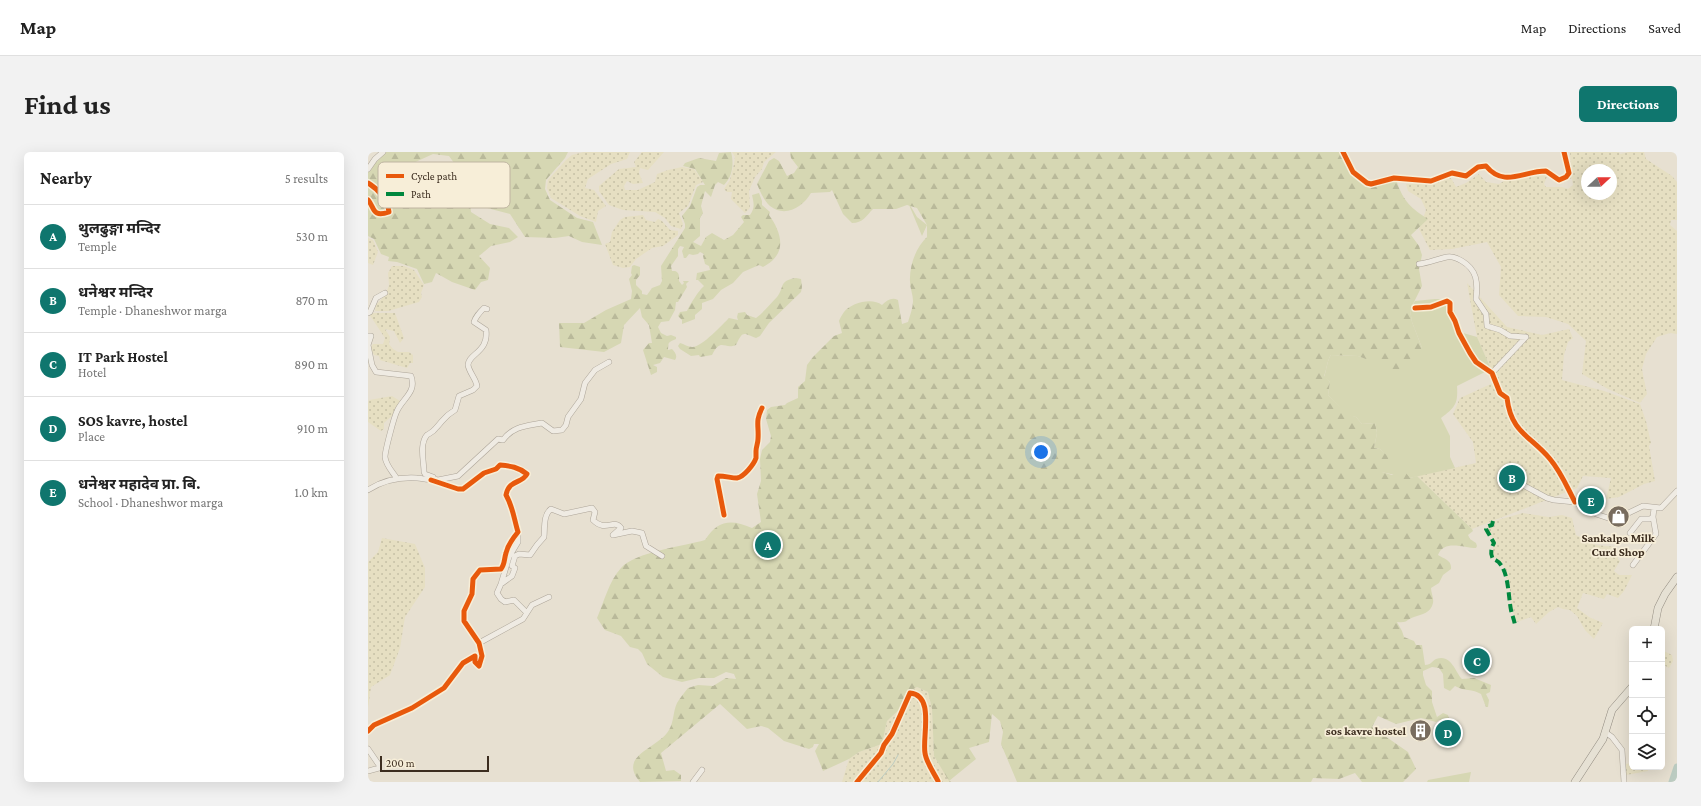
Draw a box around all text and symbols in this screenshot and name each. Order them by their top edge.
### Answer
text: Map [20,17,56,38]
text: Map [1521,20,1546,36]
text: Directions [1568,20,1626,36]
text: Saved [1648,20,1681,36]
button: Directions [1579,86,1677,122]
text: Find us [24,89,111,120]
legend [378,162,510,208]
north arrow [1581,164,1617,200]
text: Nearby [40,169,92,188]
text: Cycle path [411,170,457,183]
text: 5 results [285,171,328,186]
text: Path [411,188,431,200]
text: थुलढुङ्गा मन्दिर [78,220,160,236]
text: A [49,229,57,244]
text: 530 m [296,229,328,244]
text: Temple [78,239,117,254]
text: धनेश्वर मन्दिर [78,284,153,300]
text: B [49,293,57,308]
text: 870 m [296,293,328,308]
text: Temple · Dhaneshwor marga [78,303,227,318]
text: IT Park Hostel [78,349,168,365]
text: C [49,357,57,372]
text: 890 m [294,357,328,372]
text: Hotel [78,365,106,380]
text: SOS kavre, hostel [78,413,188,429]
text: D [49,421,57,436]
text: 910 m [297,421,328,436]
text: Place [78,429,105,444]
your location [1031,442,1051,462]
pin: B [1499,463,1525,493]
text: धनेश्वर महादेव प्रा. बि. [78,476,200,492]
text: E [49,485,57,500]
text: 1.0 km [295,485,328,500]
pin: E [1578,486,1604,516]
text: School · Dhaneshwor marga [78,495,223,510]
shop icon: Sankalpa Milk Curd Shop [1605,504,1631,530]
pin: A [755,530,781,560]
place label: Sankalpa Milk Curd Shop [1581,531,1655,559]
map controls [1629,626,1665,770]
button: + [1629,626,1665,662]
pin: C [1464,646,1490,676]
button: − [1629,662,1665,698]
button: locate [1629,698,1665,734]
building icon: sos kavre hostel [1408,718,1434,744]
pin: D [1435,718,1461,748]
place label: sos kavre hostel [1326,724,1406,738]
button: layers [1629,734,1665,770]
scale bar [380,754,489,773]
text: 200 m [386,757,415,769]

